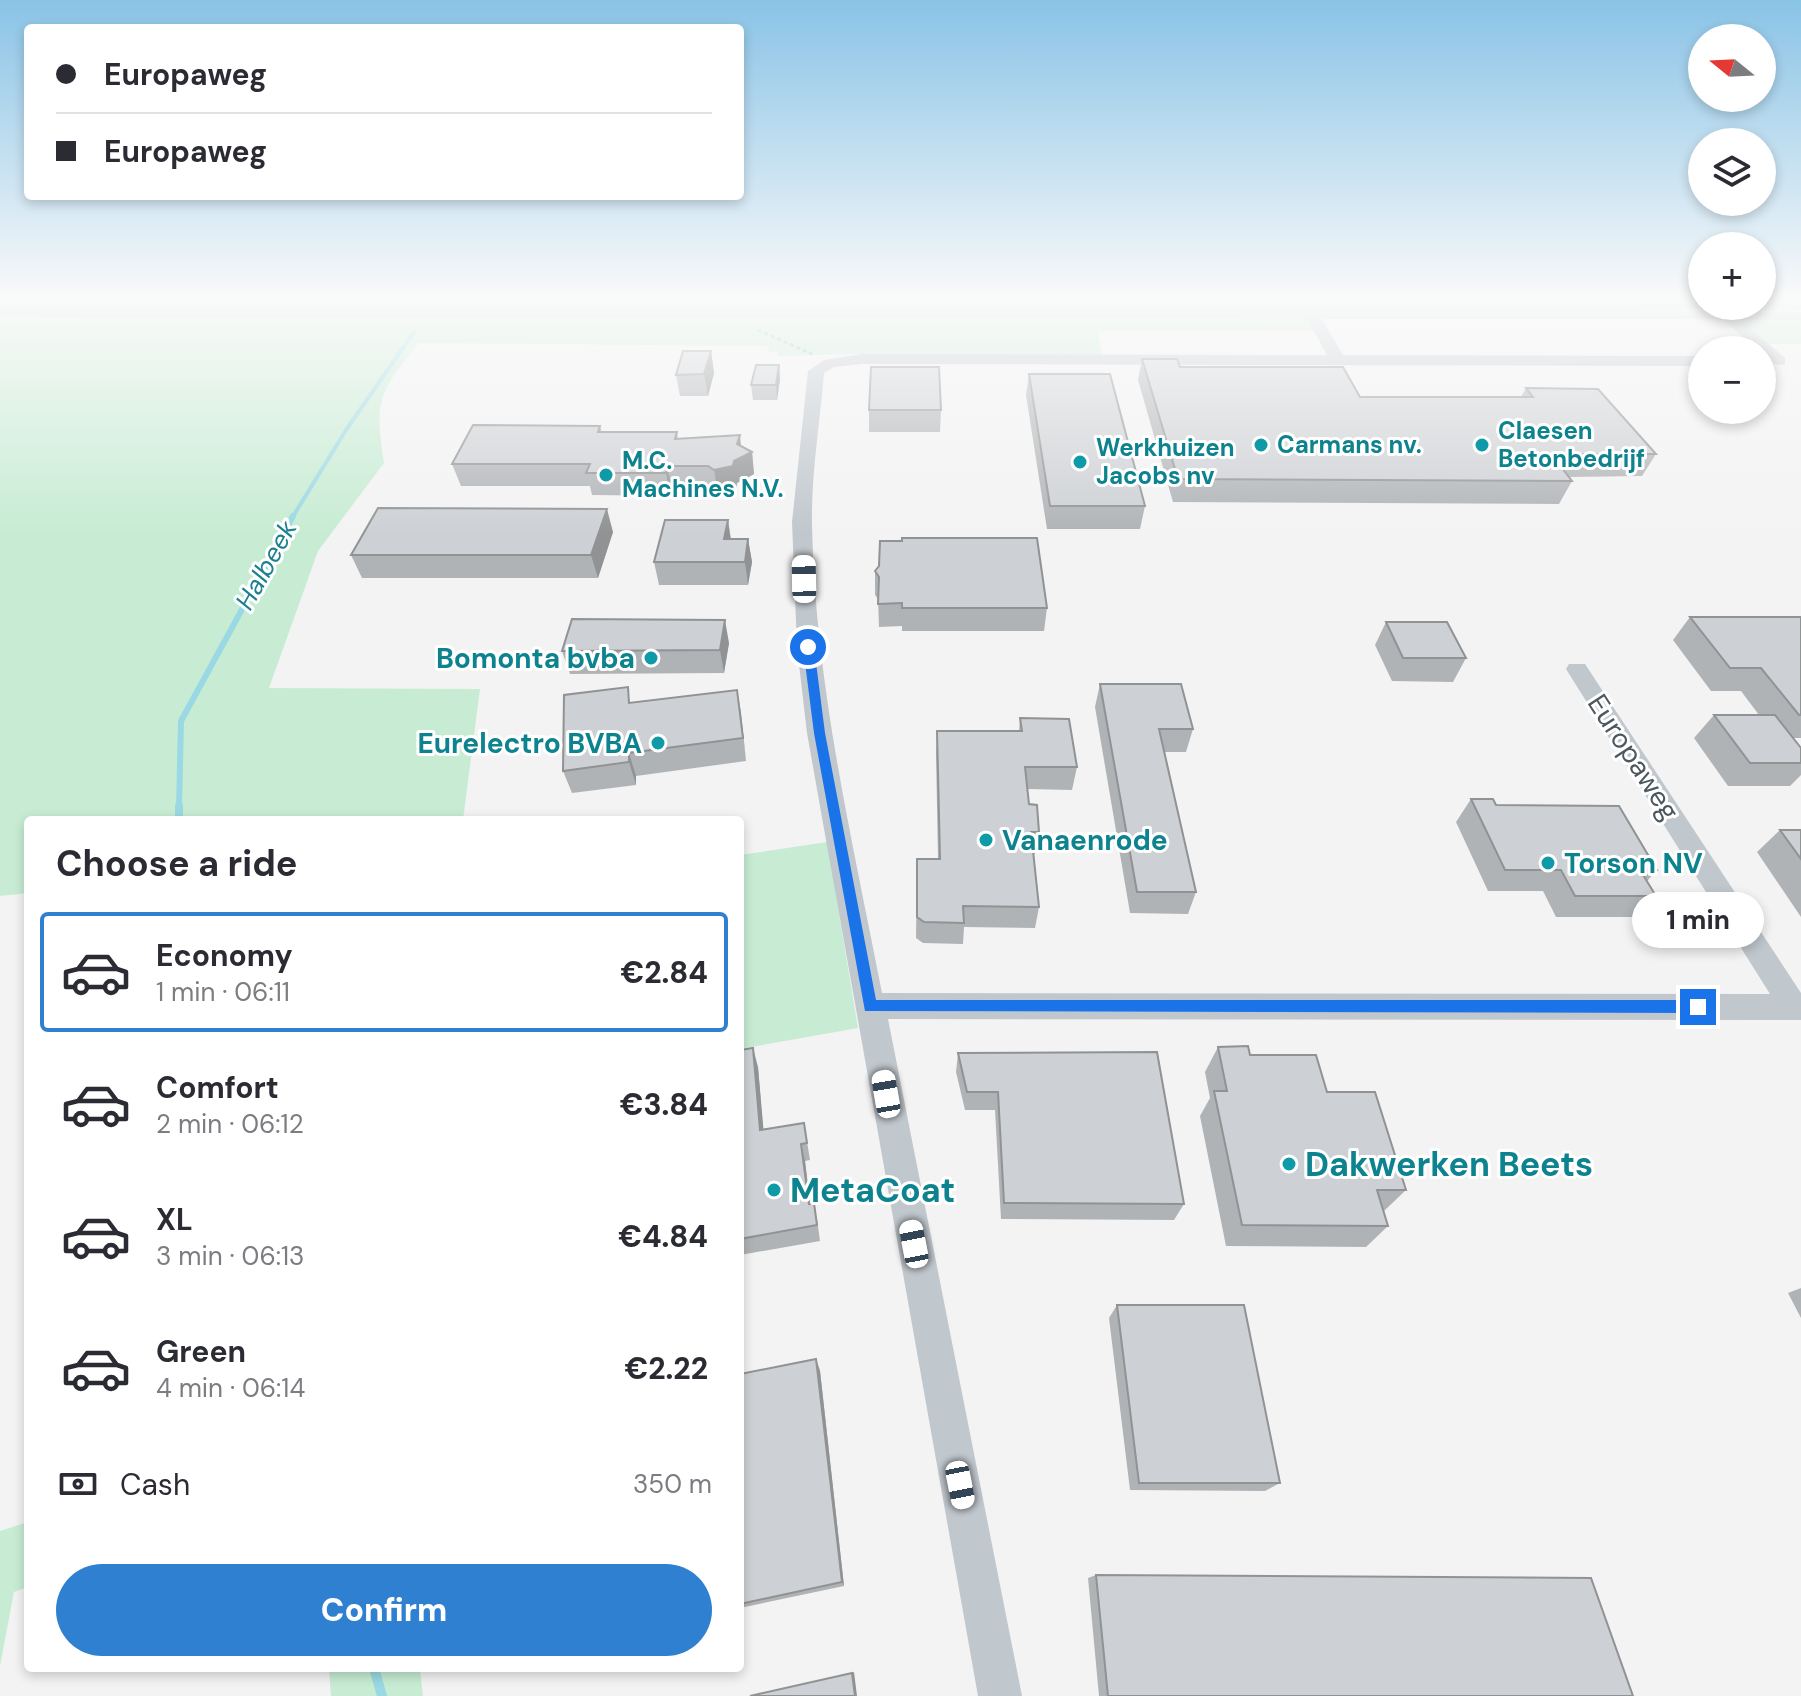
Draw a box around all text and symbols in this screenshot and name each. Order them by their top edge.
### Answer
north arrow [1688,24,1776,112]
map controls [1688,24,1776,424]
text: Europaweg [104,55,267,94]
button: layers [1688,128,1776,216]
text: Europaweg [104,132,267,171]
button: + [1688,232,1776,320]
button: − [1688,336,1776,424]
place label: Claesen Betonbedrijf [1498,415,1645,474]
place label: Carmans nv. [1277,429,1422,460]
place label: Werkhuizen Jacobs nv [1096,432,1234,491]
marker: Carmans nv. [1252,436,1270,454]
marker: Claesen Betonbedrijf [1473,436,1491,454]
place label: M.C. Machines N.V. [622,445,784,504]
marker: Werkhuizen Jacobs nv [1071,453,1089,471]
marker: M.C. Machines N.V. [597,466,615,484]
water label: Halbeek [228,514,305,616]
car [792,555,816,603]
route start [790,629,826,665]
place label: Bomonta bvba [436,640,635,677]
marker: Bomonta bvba [642,649,660,667]
street label: Europaweg [1579,687,1688,827]
place label: Eurelectro BVBA [418,725,642,762]
marker: Eurelectro BVBA [649,734,667,752]
place label: Vanaenrode [1002,822,1168,859]
marker: Vanaenrode [977,831,995,849]
text: Choose a ride [56,840,297,887]
place label: Torson NV [1564,845,1703,882]
marker: Torson NV [1539,854,1557,872]
callout: 1 min [1632,891,1764,947]
text: 1 min [1666,903,1730,937]
icon: car [60,936,132,1008]
text: Economy [156,936,293,975]
text: €2.84 [620,953,708,992]
text: 1 min · 06:11 [156,975,290,1009]
route end [1680,989,1716,1025]
icon: car [60,1068,132,1140]
text: Comfort [156,1068,279,1107]
car [870,1068,902,1120]
text: €3.84 [620,1085,708,1124]
text: 2 min · 06:12 [156,1107,304,1141]
place label: Dakwerken Beets [1305,1142,1593,1187]
marker: Dakwerken Beets [1280,1155,1298,1173]
place label: MetaCoat [790,1168,955,1213]
marker: MetaCoat [765,1181,783,1199]
icon: car [60,1200,132,1272]
text: XL [156,1200,193,1239]
text: €4.84 [618,1217,708,1256]
car [898,1218,930,1270]
text: 3 min · 06:13 [156,1239,304,1273]
icon: car [60,1332,132,1404]
text: Green [156,1332,246,1371]
text: €2.22 [625,1349,708,1388]
text: 4 min · 06:14 [156,1371,305,1405]
car [944,1459,976,1511]
icon: cash [56,1462,100,1506]
text: Cash [120,1465,190,1504]
text: 350 m [633,1467,712,1501]
button: Confirm [56,1564,712,1656]

